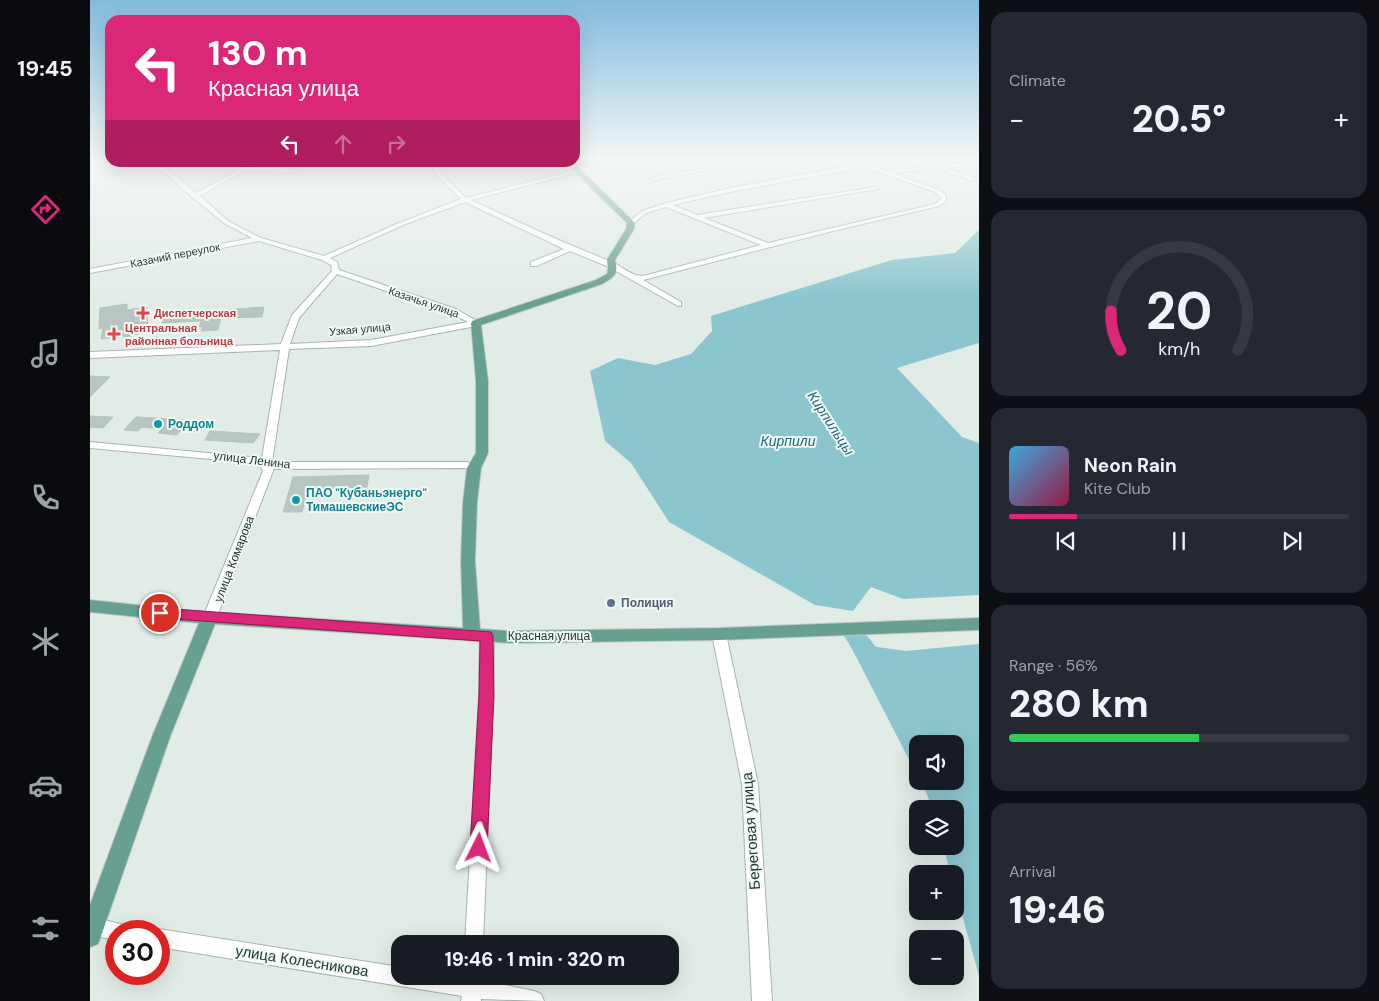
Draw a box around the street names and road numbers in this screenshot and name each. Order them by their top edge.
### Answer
street label: Казачий переулок [129,239,221,271]
street label: Казачья улица [387,283,462,321]
street label: Узкая улица [329,319,392,339]
street label: улица Ленина [213,447,292,473]
street label: улица Комарова [210,513,258,604]
street label: Красная улица [508,628,590,644]
street label: Береговая улица [737,771,765,890]
street label: улица Колесникова [234,941,371,981]

